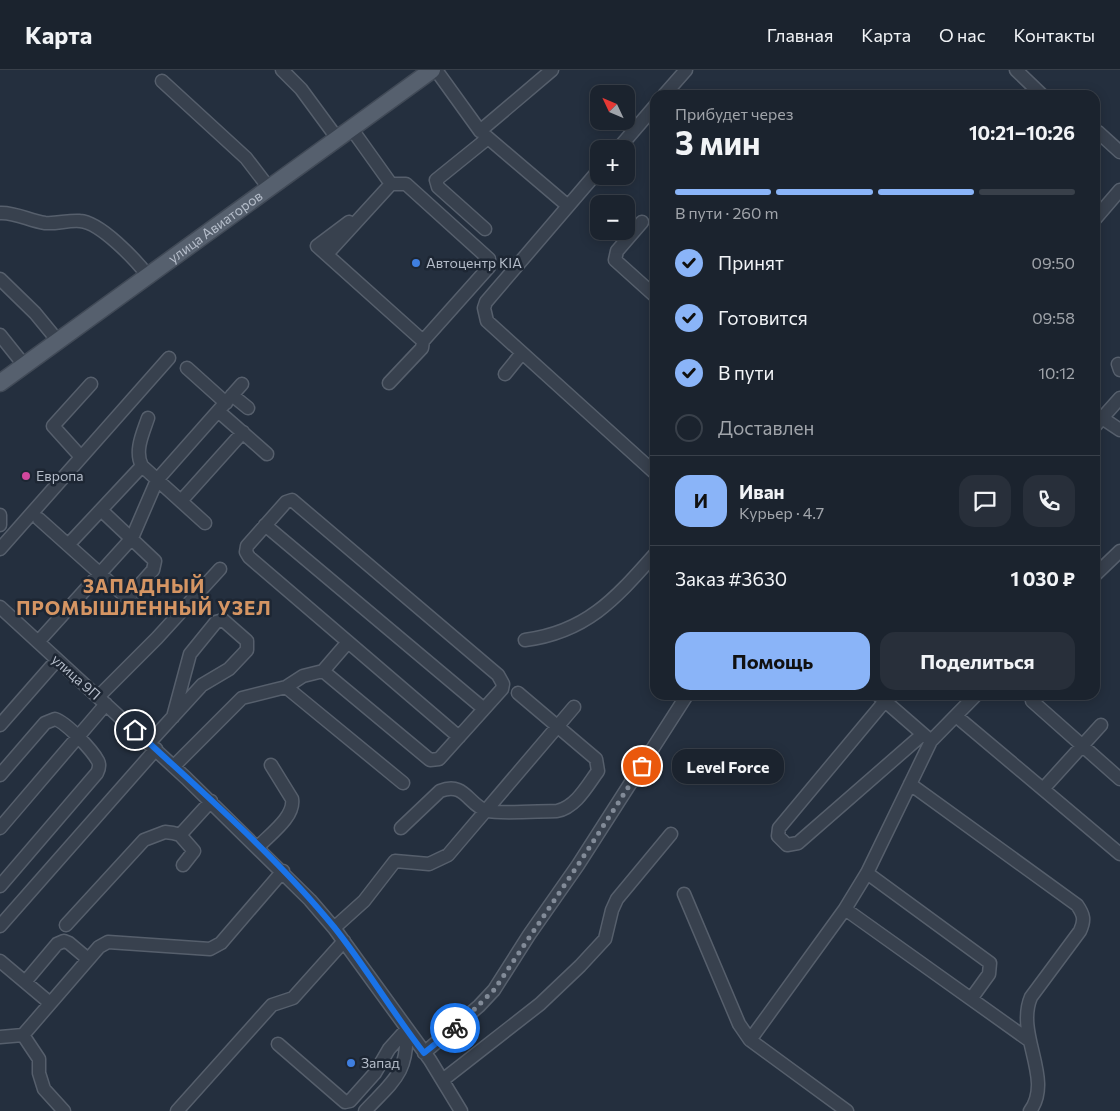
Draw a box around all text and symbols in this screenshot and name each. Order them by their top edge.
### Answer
text: Карта [25,20,92,49]
text: Главная [767,24,833,46]
text: Карта [861,24,911,46]
text: О нас [939,24,986,46]
text: Контакты [1014,24,1095,46]
north arrow [590,85,635,130]
map controls [590,85,635,240]
text: Прибудет через [675,104,794,123]
text: 10:21–10:26 [969,121,1075,144]
text: 3 мин [675,122,761,162]
button: + [590,140,635,185]
street label: улица Авиаторов [165,187,266,266]
button: − [590,195,635,240]
text: В пути · 260 m [675,203,778,222]
icon: check [675,249,703,277]
text: Принят [718,251,784,274]
text: 09:50 [1031,253,1075,272]
place label: Автоцентр KIA [426,254,522,271]
marker: Автоцентр KIA [410,257,422,269]
icon: check [675,304,703,332]
text: Готовится [718,306,808,329]
text: 09:58 [1032,308,1075,327]
icon: check [675,359,703,387]
text: В пути [718,361,774,384]
text: 10:12 [1038,363,1075,382]
text: Доставлен [718,416,814,439]
place label: Европа [36,467,84,484]
marker: Европа [20,470,32,482]
button: chat [959,475,1011,527]
button: phone [1023,475,1075,527]
text: Иван [739,480,785,503]
text: И [694,489,708,512]
text: Курьер · 4.7 [739,503,824,522]
text: Заказ #3630 [675,567,787,590]
text: 1 030 ₽ [1010,567,1075,590]
district label: ЗАПАДНЫЙ ПРОМЫШЛЕННЫЙ УЗЕЛ [16,574,272,619]
button: Помощь [675,632,870,690]
button: Поделиться [880,632,1075,690]
street label: улица 9П [48,650,104,703]
pin [114,709,156,751]
icon: home [121,716,149,744]
pin [621,745,663,787]
callout: Level Force [672,748,784,784]
icon: bag [628,752,656,780]
text: Level Force [687,757,769,776]
courier [430,1003,480,1053]
icon: bike [441,1014,469,1042]
place label: Запад [361,1054,400,1071]
marker: Запад [345,1057,357,1069]

